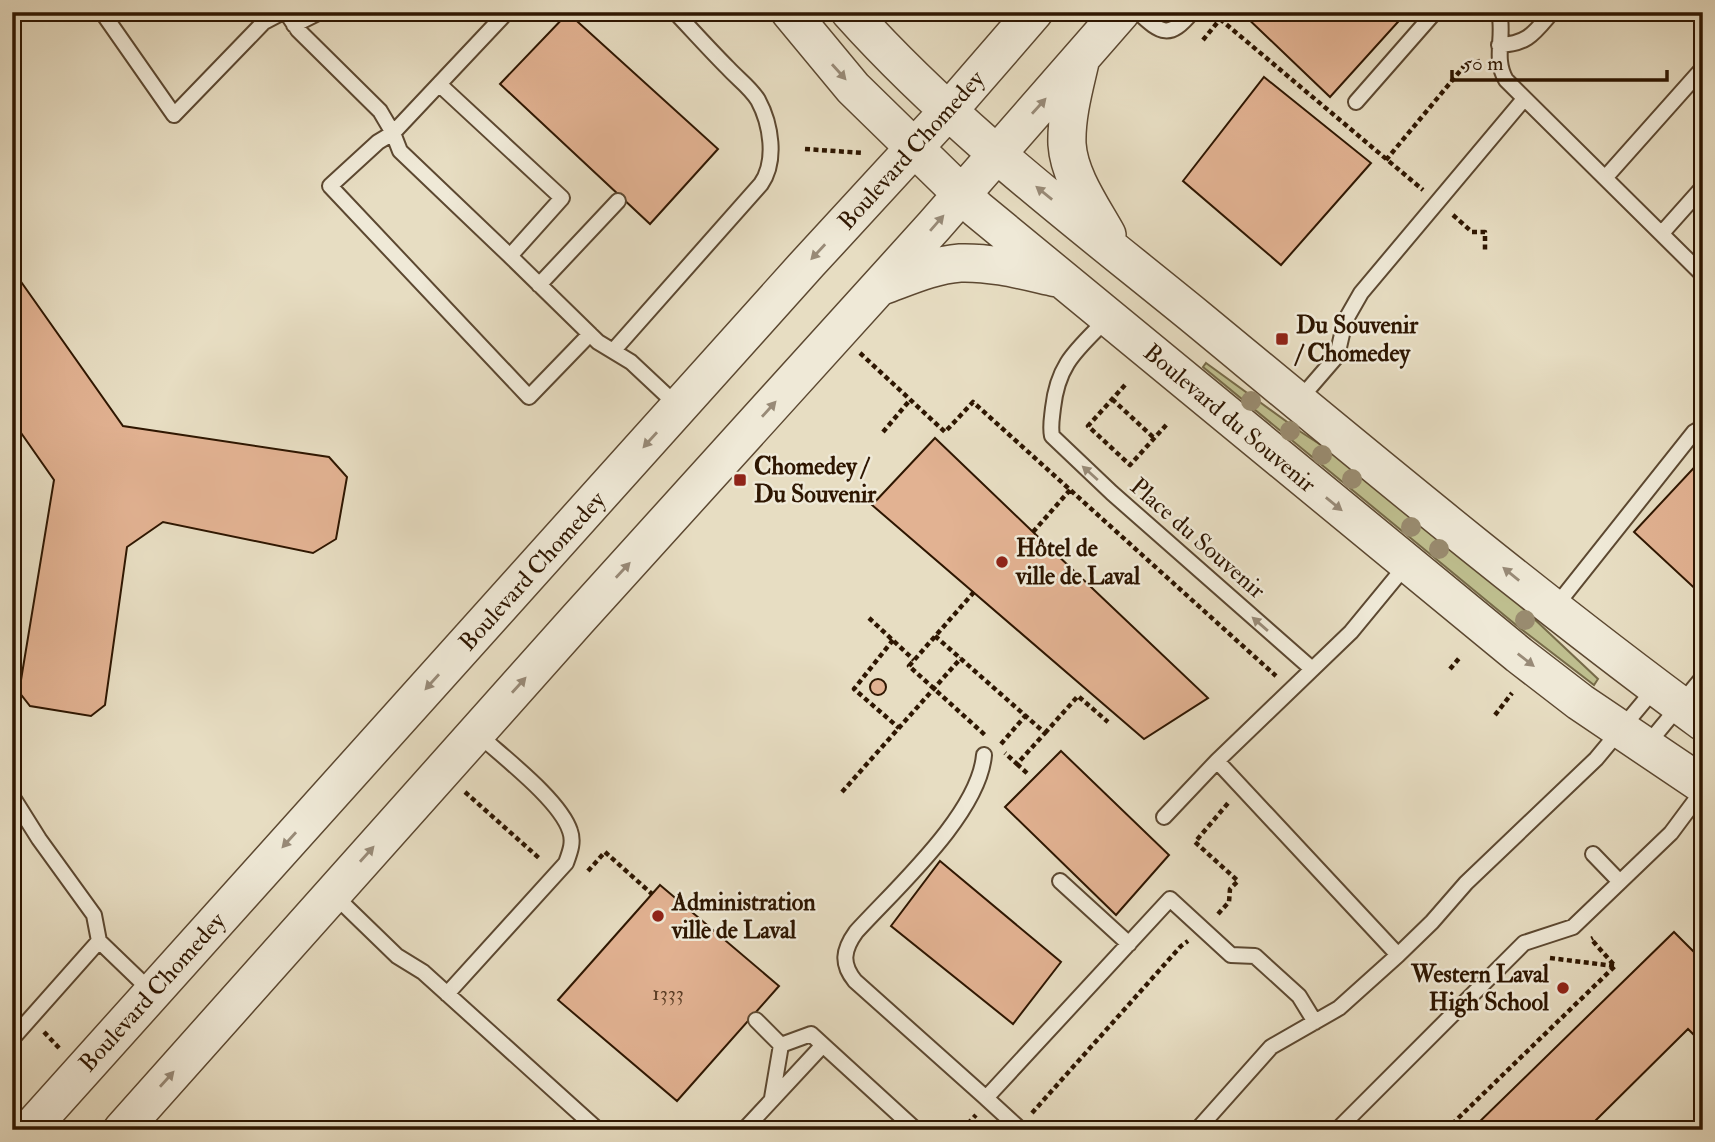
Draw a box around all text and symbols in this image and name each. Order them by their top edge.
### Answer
scale bar [1452,38,1668,82]
text: 50 m [1463,50,1504,77]
one-way arrow [831,63,847,81]
street label: Boulevard Chomedey [832,64,992,237]
one-way arrow [1031,97,1047,115]
one-way arrow [1035,186,1053,201]
one-way arrow [929,214,944,231]
one-way arrow [810,243,826,261]
place label: Du Souvenir / Chomedey [1294,310,1419,369]
marker: Du Souvenir / Chomedey [1274,331,1290,347]
street label: Boulevard du Souvenir [1137,337,1322,500]
one-way arrow [761,400,777,418]
one-way arrow [642,431,658,449]
place label: Chomedey / Du Souvenir [754,451,877,510]
one-way arrow [1081,465,1099,481]
street label: Place du Souvenir [1124,471,1272,606]
marker: Chomedey / Du Souvenir [732,472,748,488]
street label: Boulevard Chomedey [453,485,613,658]
one-way arrow [1325,496,1342,511]
place label: Hôtel de ville de Laval [1015,533,1141,592]
marker: Hôtel de ville de Laval [994,554,1010,570]
one-way arrow [615,561,631,579]
one-way arrow [1502,566,1520,581]
one-way arrow [1252,617,1269,632]
one-way arrow [1517,653,1535,667]
one-way arrow [425,673,441,690]
one-way arrow [511,676,527,694]
one-way arrow [281,831,297,849]
one-way arrow [359,845,375,863]
place label: Administration ville de Laval [671,887,816,946]
street label: Boulevard Chomedey [73,906,233,1079]
marker: Administration ville de Laval [650,908,666,924]
place label: Western Laval High School [1410,959,1550,1018]
house number: 1333 [652,980,684,1007]
marker: Western Laval High School [1555,980,1571,996]
one-way arrow [159,1070,175,1088]

